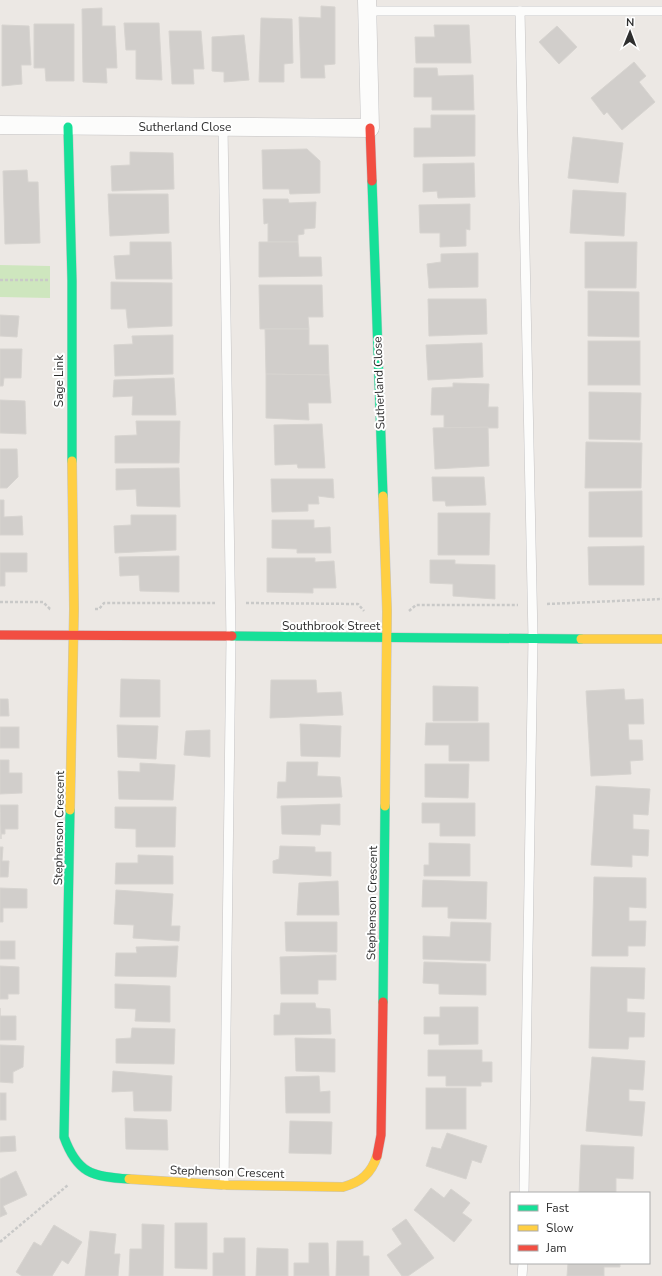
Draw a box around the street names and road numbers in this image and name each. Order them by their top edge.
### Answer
street label: Sutherland Close [138,119,232,135]
street label: Sutherland Close [369,336,389,430]
street label: Sage Link [51,354,67,407]
street label: Southbrook Street [282,618,381,634]
street label: Stephenson Crescent [50,770,68,885]
street label: Stephenson Crescent [363,845,381,960]
street label: Stephenson Crescent [169,1162,285,1182]

